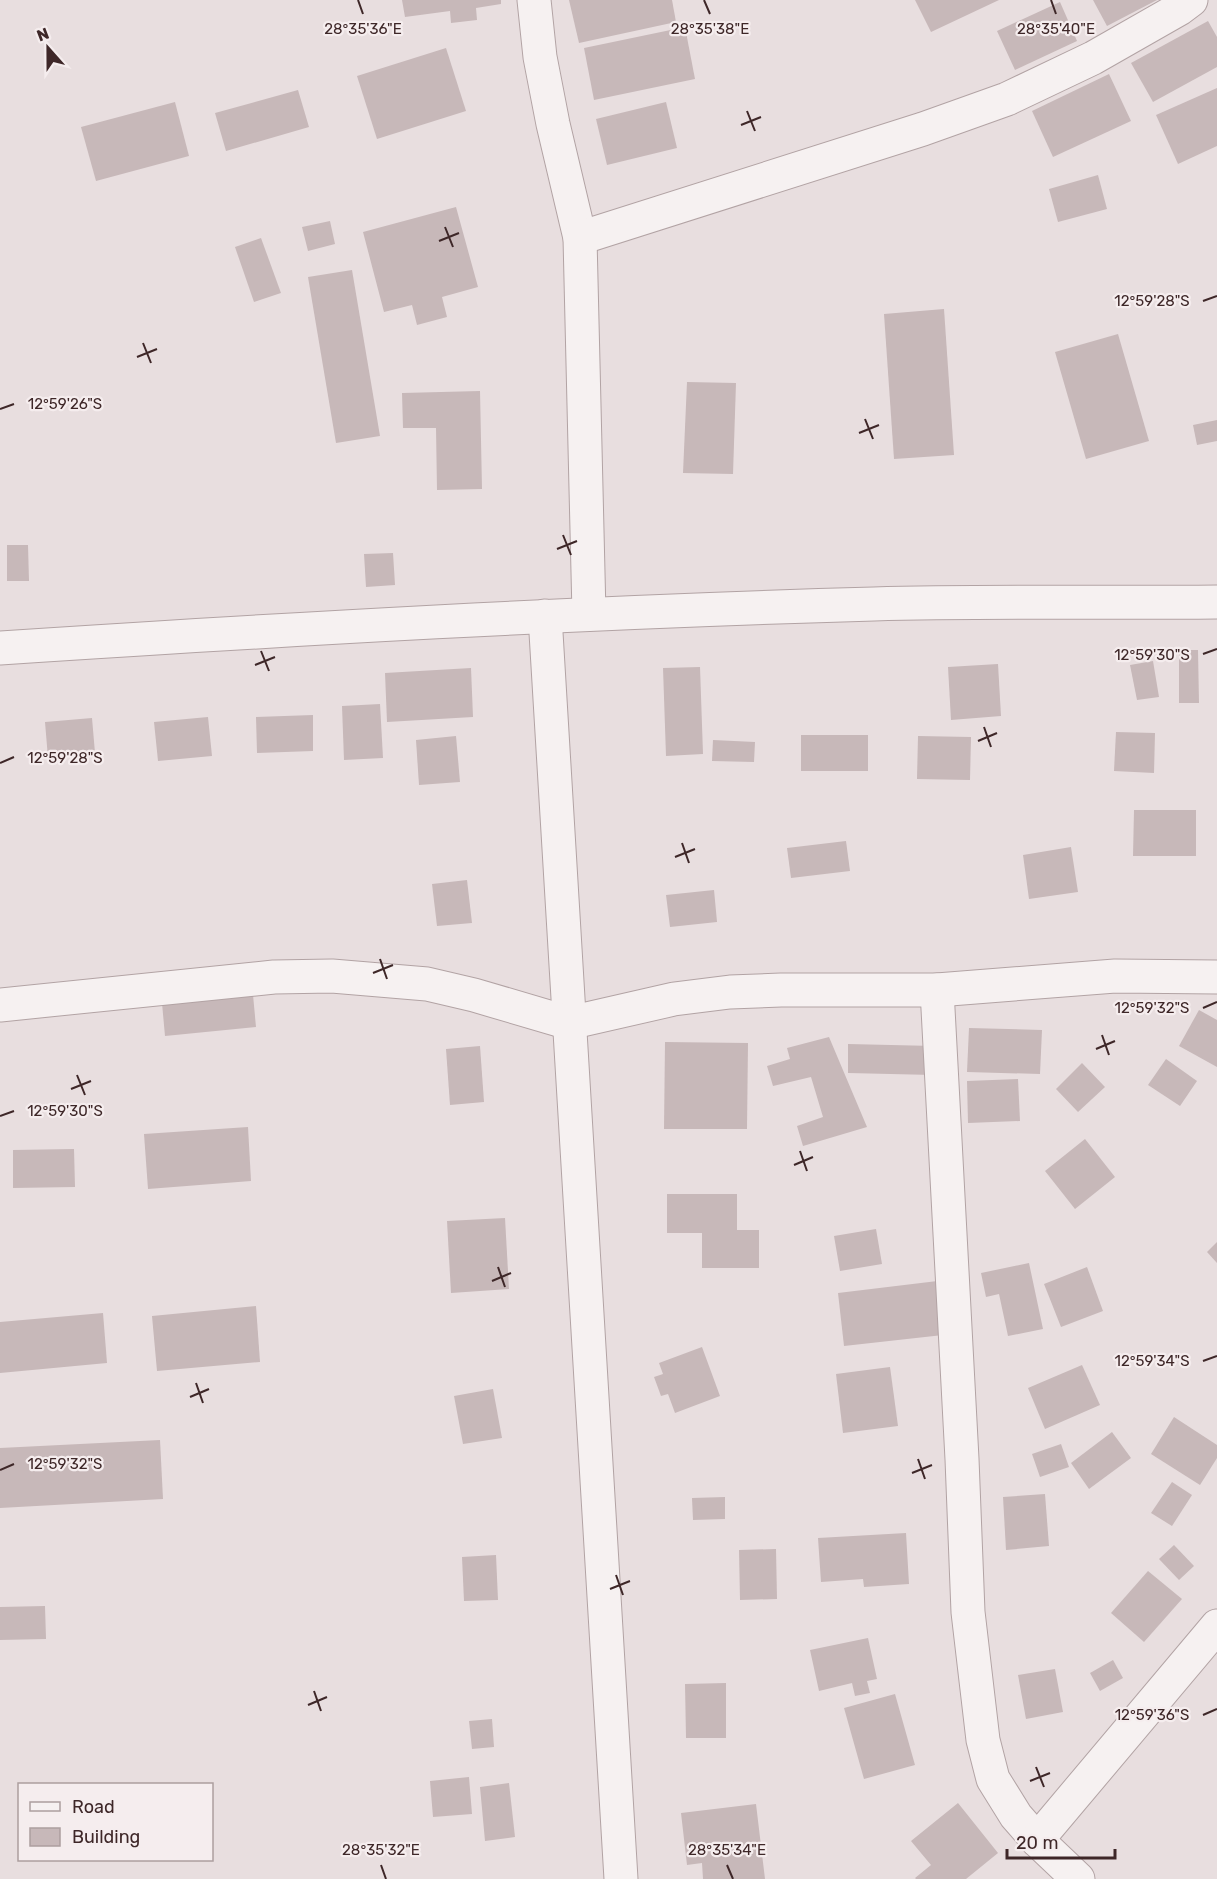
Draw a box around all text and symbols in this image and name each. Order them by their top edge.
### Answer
north arrow [18,18,78,78]
text: 28°35'36"E [324,20,402,38]
text: 28°35'38"E [671,20,749,38]
text: 28°35'40"E [1017,20,1095,38]
text: N [34,24,52,45]
text: 12°59'28"S [1114,292,1190,310]
text: 12°59'26"S [28,395,102,413]
text: 12°59'30"S [1114,646,1190,664]
text: 12°59'28"S [27,749,103,767]
text: 12°59'32"S [1115,999,1189,1017]
text: 12°59'30"S [27,1102,103,1120]
text: 12°59'34"S [1114,1352,1190,1370]
text: 12°59'32"S [28,1455,102,1473]
text: 12°59'36"S [1115,1706,1189,1724]
legend [18,1783,213,1861]
text: Road [72,1796,115,1818]
scale bar [1007,1822,1115,1860]
text: Building [72,1826,140,1848]
text: 20 m [1016,1832,1058,1854]
text: 28°35'32"E [342,1841,420,1859]
text: 28°35'34"E [688,1841,766,1859]

